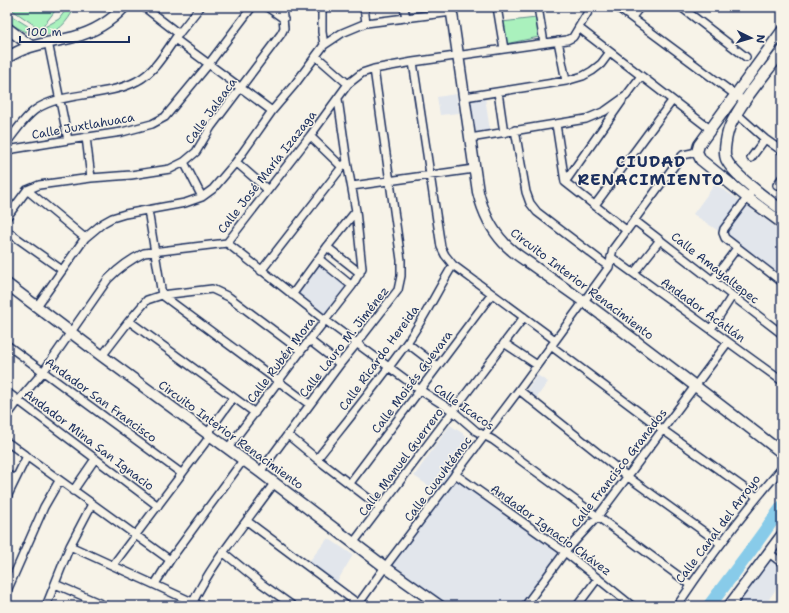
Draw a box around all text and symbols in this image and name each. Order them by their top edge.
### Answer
scale bar [20,18,129,44]
north arrow [731,18,771,58]
text: 100 m [26,24,62,40]
text: N [753,34,768,44]
street label: Calle Jaleaca [182,74,241,147]
street label: Calle José María Izazaga [214,107,320,237]
street label: Calle Juxtlahuaca [30,109,136,143]
district label: CIUDAD RENACIMIENTO [578,151,724,190]
street label: Circuito Interior Renacimiento [507,225,657,343]
street label: Calle Amayaltepec [668,229,762,307]
street label: Andador Acatlán [658,274,748,346]
street label: Calle Lauro M. Jiménez [296,283,392,401]
street label: Calle Ricardo Hereida [335,302,423,414]
street label: Calle Rubén Mora [243,313,319,406]
street label: Calle Moisés Guevara [368,327,456,437]
street label: Andador San Francisco [42,354,160,446]
street label: Circuito Interior Renacimiento [155,377,307,493]
street label: Calle Icacos [430,380,498,434]
street label: Andador Mina San Ignacio [21,386,157,494]
street label: Calle Manuel Guerrero [355,405,447,519]
street label: Calle Francisco Granados [568,405,671,531]
street label: Calle Cuauhtémoc [401,433,475,525]
street label: Calle Canal del Arroyo [672,472,764,586]
street label: Andador Ignacio Chávez [487,481,615,579]

